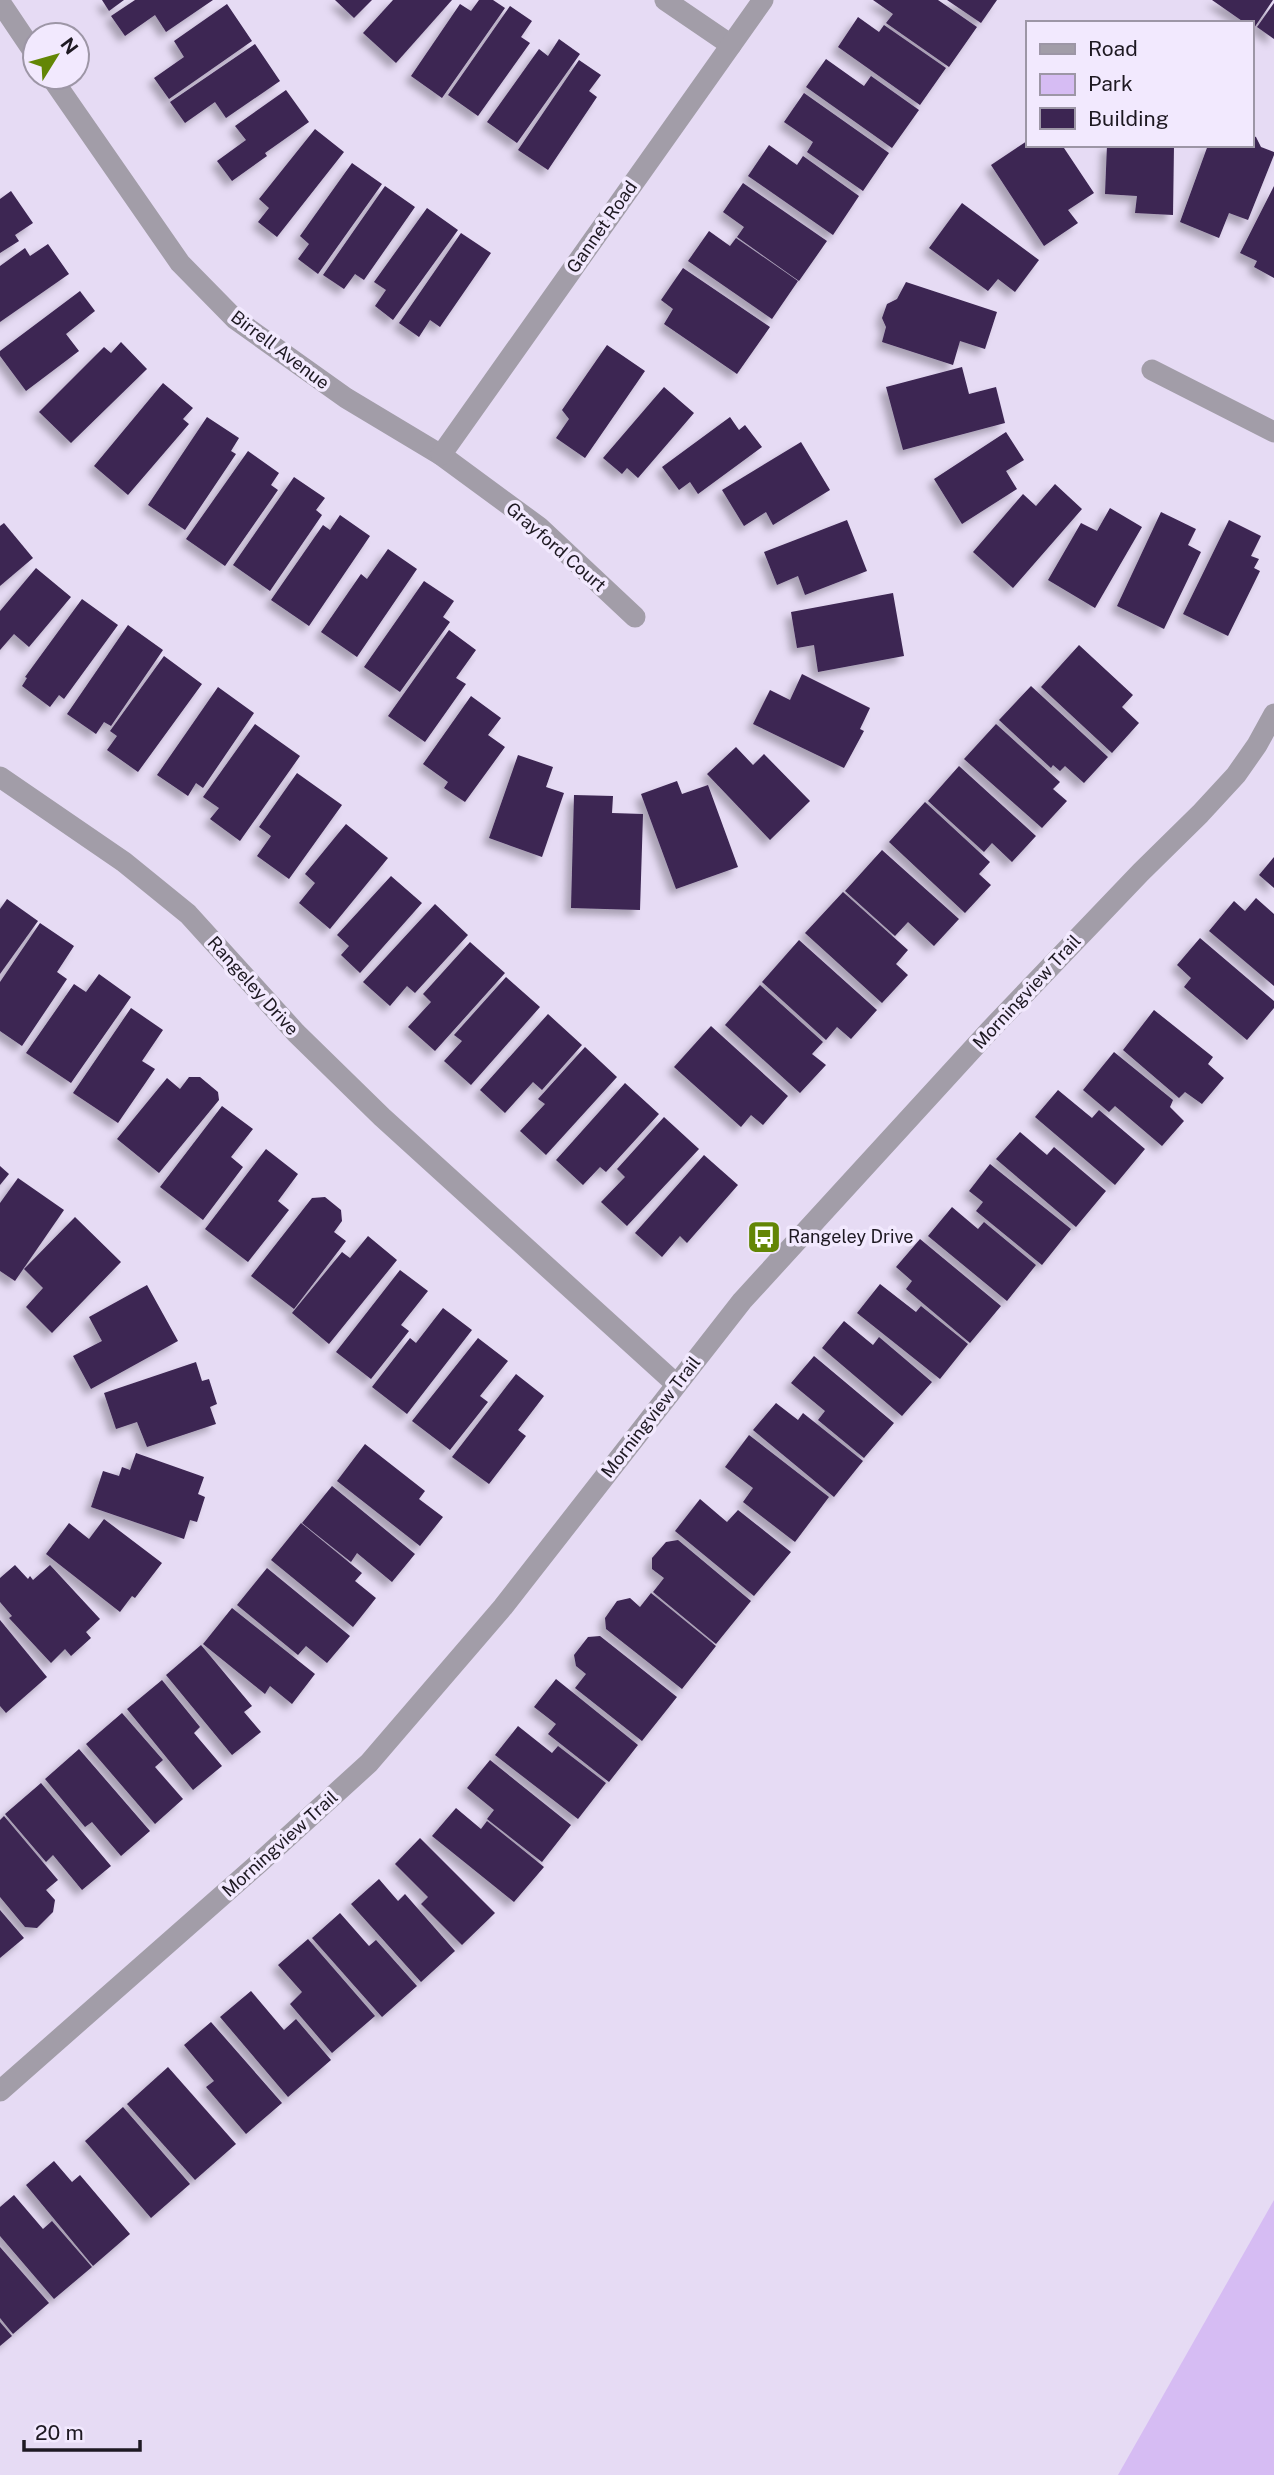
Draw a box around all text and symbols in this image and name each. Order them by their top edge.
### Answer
north arrow [21,21,91,91]
legend [1026,21,1253,147]
text: N [56,33,83,58]
text: Road [1088,36,1138,61]
text: Park [1088,71,1133,96]
text: Building [1088,106,1169,131]
street label: Gannet Road [562,177,641,277]
street label: Birrell Avenue [227,306,334,393]
street label: Grayford Court [502,498,611,596]
street label: Morningview Trail [968,930,1085,1053]
street label: Rangeley Drive [204,932,303,1039]
bus stop icon: Rangeley Drive [745,1218,783,1256]
place label: Rangeley Drive [788,1226,914,1247]
street label: Morningview Trail [597,1352,705,1482]
street label: Morningview Trail [218,1786,342,1901]
scale bar [24,2408,140,2452]
text: 20 m [35,2420,84,2445]

